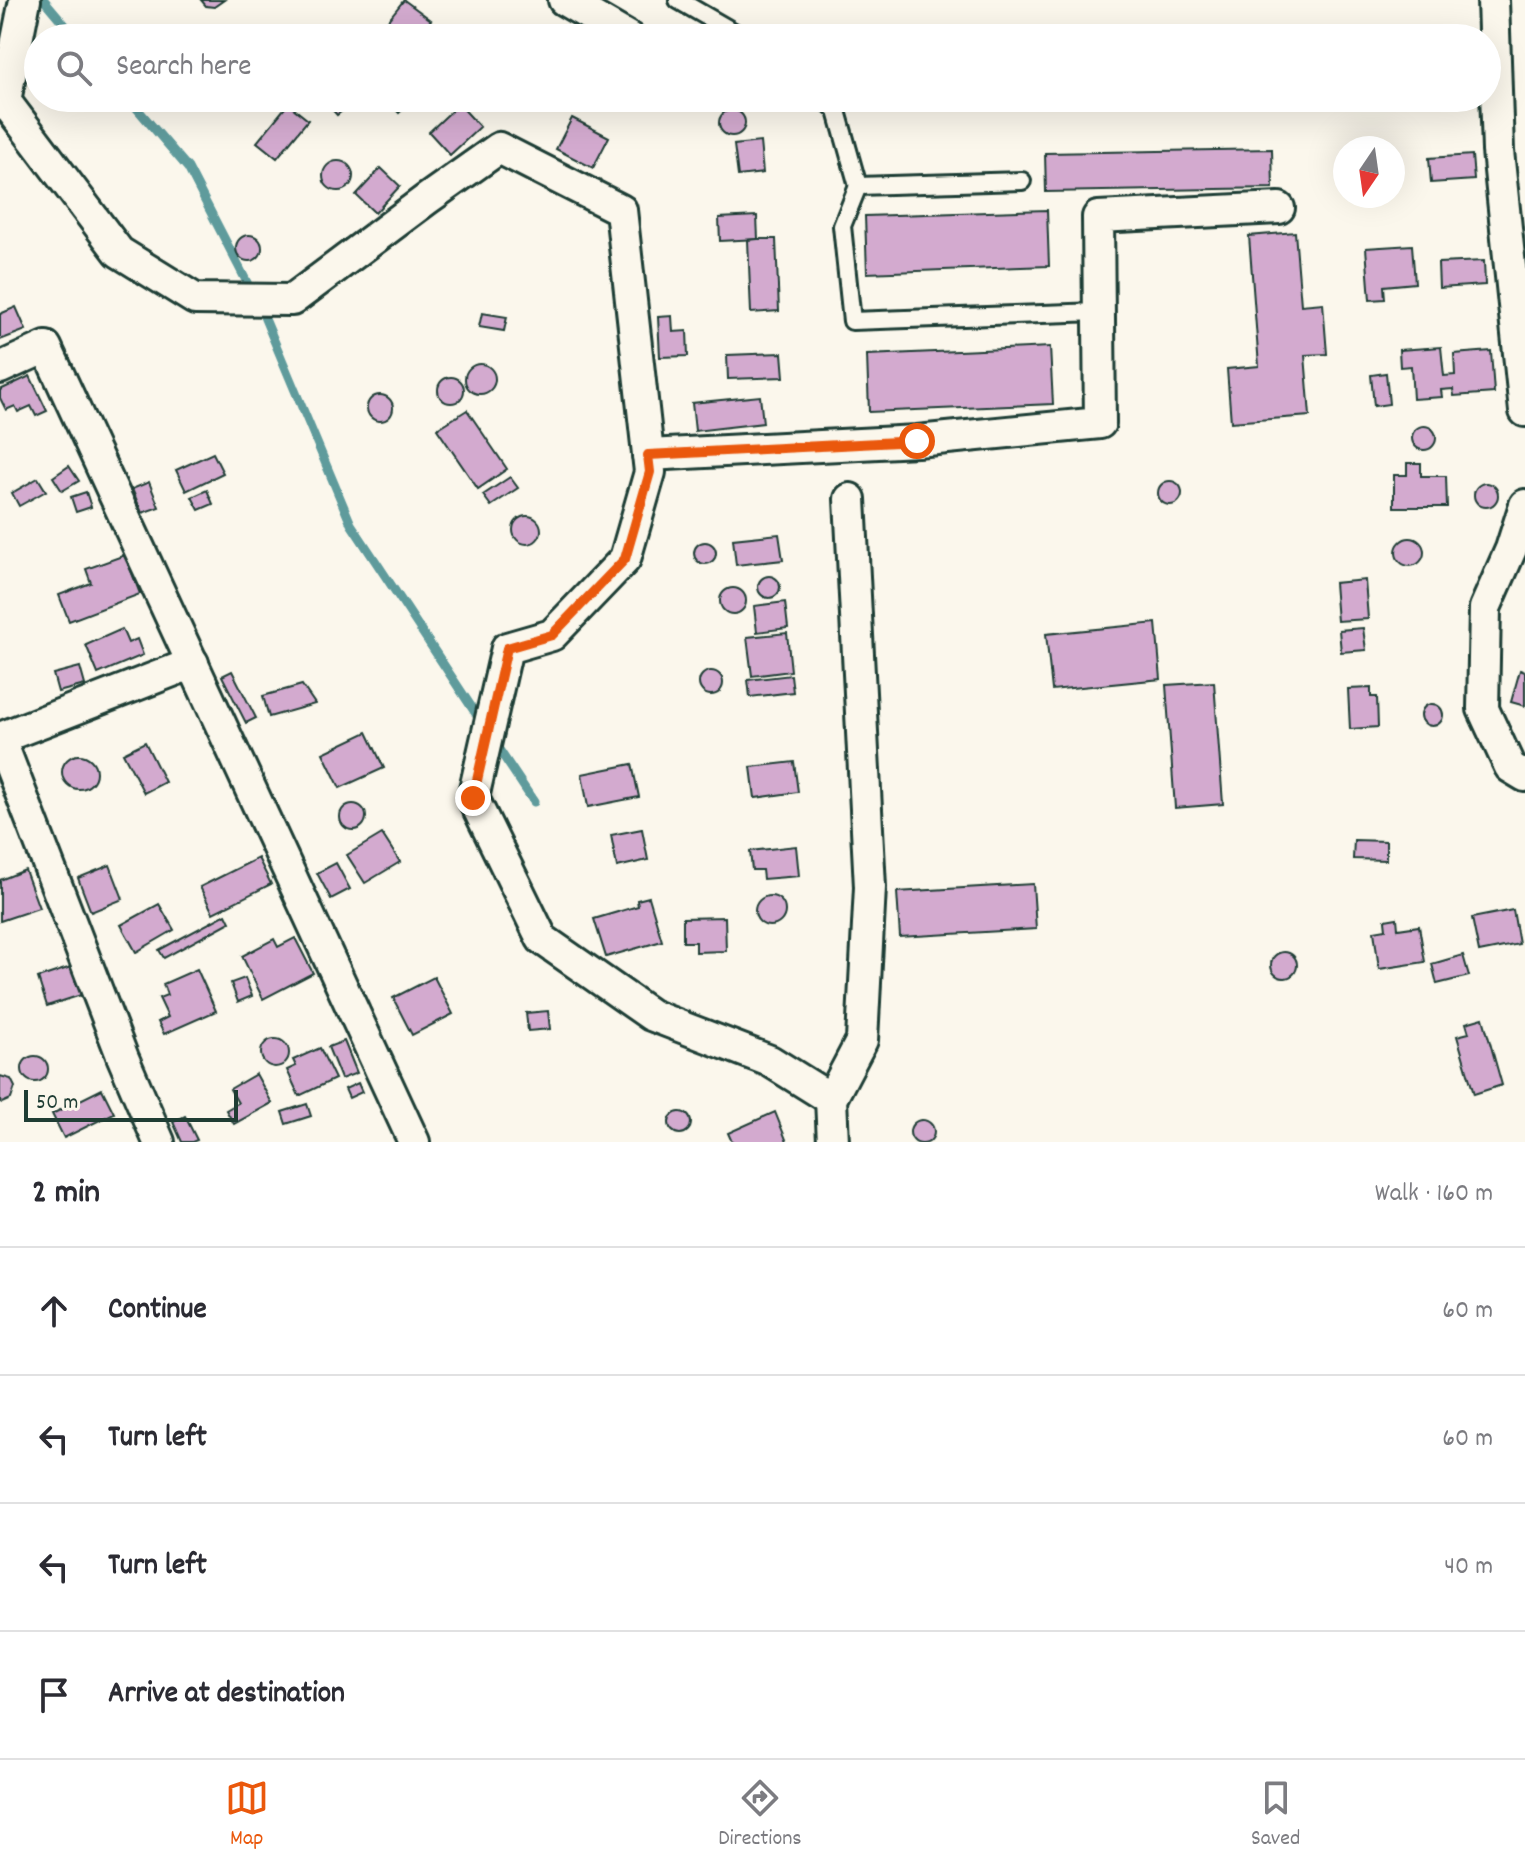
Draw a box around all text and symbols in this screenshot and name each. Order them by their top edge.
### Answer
search box [24,24,1501,112]
icon: search [52,46,96,90]
text: Search here [116,47,252,90]
north arrow [1333,136,1405,208]
route start [899,423,935,459]
route end [455,780,491,816]
scale bar [24,1086,238,1122]
text: 50 m [36,1088,78,1119]
text: 2 min [32,1170,100,1219]
text: Walk · 160 m [1375,1176,1493,1213]
icon: ahead [32,1289,76,1333]
text: Continue [108,1290,207,1333]
text: 60 m [1442,1293,1493,1330]
icon: left [32,1417,76,1461]
text: Turn left [108,1418,207,1461]
text: 60 m [1442,1421,1493,1458]
icon: left [32,1545,76,1589]
text: Turn left [108,1546,207,1589]
text: 40 m [1444,1549,1493,1586]
icon: arrive [32,1673,76,1717]
text: Arrive at destination [108,1674,345,1717]
tab: Map [225,1776,269,1855]
tab: Directions [718,1776,802,1855]
tab: Saved [1251,1776,1300,1855]

